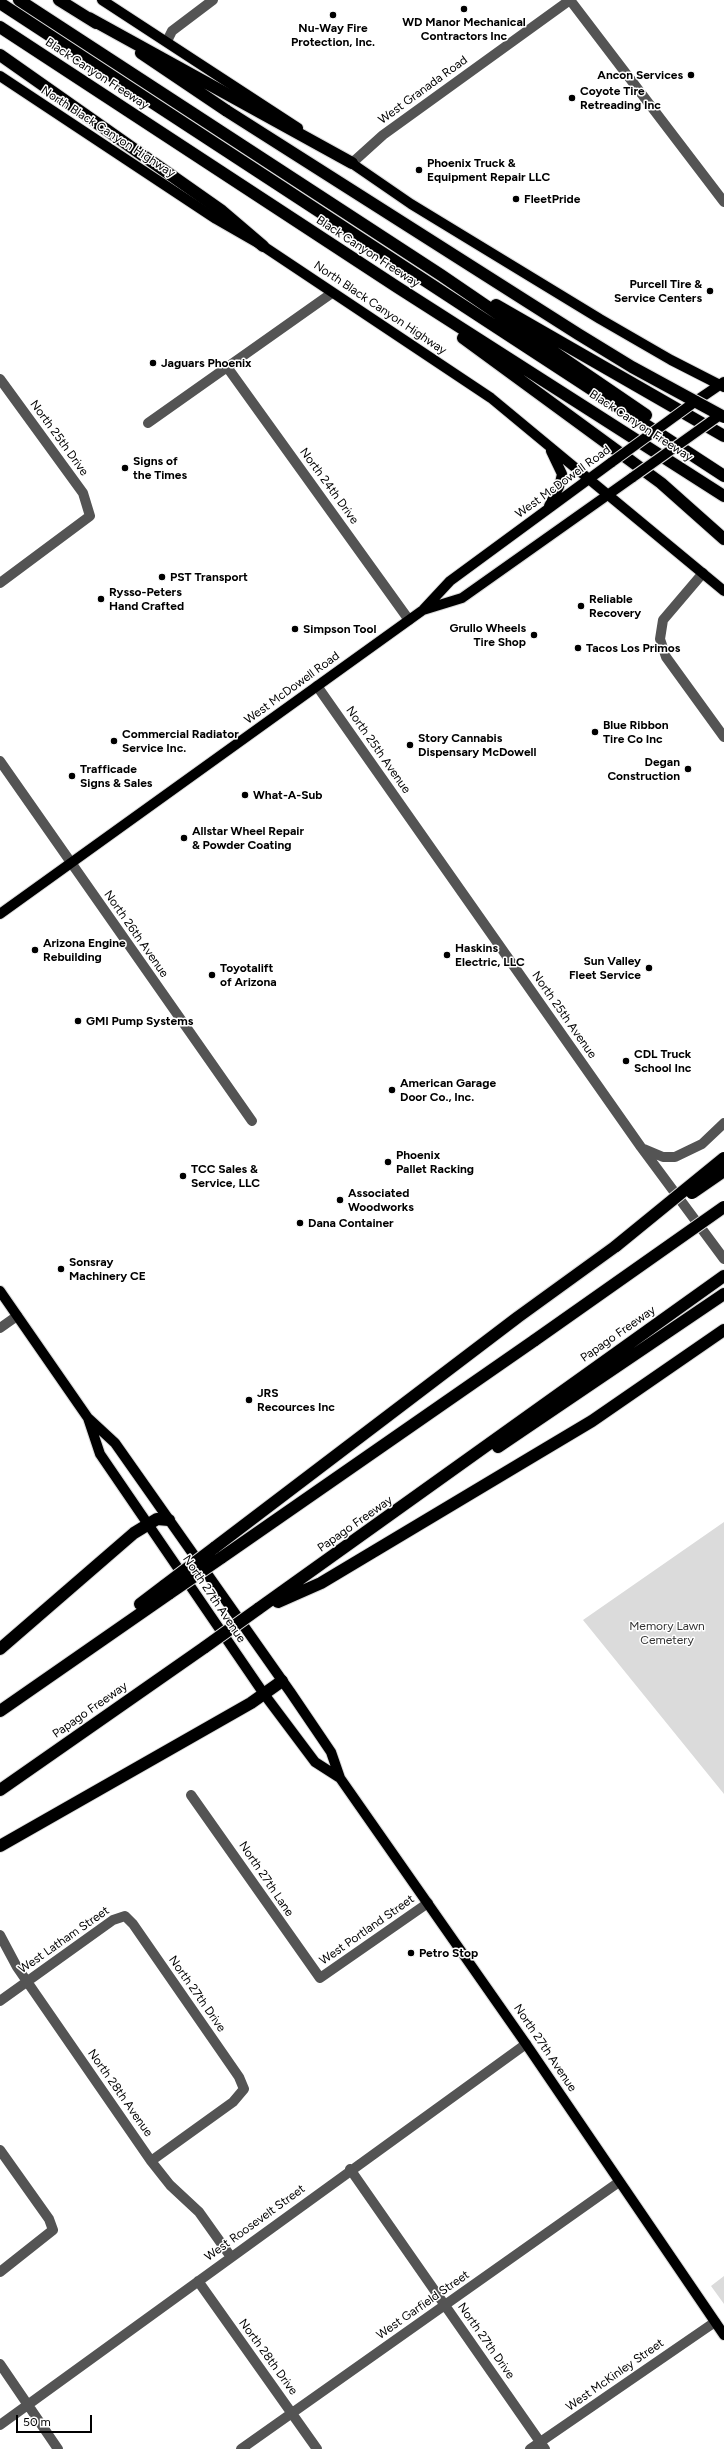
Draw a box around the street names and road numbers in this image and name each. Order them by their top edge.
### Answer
street label: Black Canyon Freeway [43,35,151,113]
street label: West Granada Road [376,53,470,127]
street label: North Black Canyon Highway [38,83,178,181]
street label: Black Canyon Freeway [314,213,422,291]
street label: North Black Canyon Highway [311,258,449,358]
street label: Black Canyon Freeway [587,387,695,465]
street label: North 25th Drive [27,397,91,479]
street label: West McDowell Road [513,443,613,521]
street label: North 24th Drive [297,445,361,527]
street label: West McDowell Road [242,649,342,727]
street label: North 25th Avenue [343,704,413,796]
street label: North 26th Avenue [101,888,171,980]
street label: North 25th Avenue [529,969,599,1061]
street label: Papago Freeway [578,1303,658,1365]
street label: Papago Freeway [315,1493,395,1555]
street label: North 27th Avenue [179,1553,249,1645]
street label: Papago Freeway [50,1679,130,1741]
street label: North 27th Lane [236,1839,296,1919]
street label: West Portland Street [317,1892,417,1968]
street label: West Latham Street [16,1903,112,1977]
street label: North 27th Drive [165,1953,229,2035]
street label: North 27th Avenue [510,2002,580,2094]
street label: North 28th Avenue [84,2047,156,2139]
street label: West Roosevelt Street [202,2182,308,2264]
street label: West Garfield Street [374,2268,472,2342]
street label: North 27th Drive [454,2300,518,2382]
street label: North 28th Drive [236,2316,300,2398]
street label: West McKinley Street [563,2336,667,2414]

